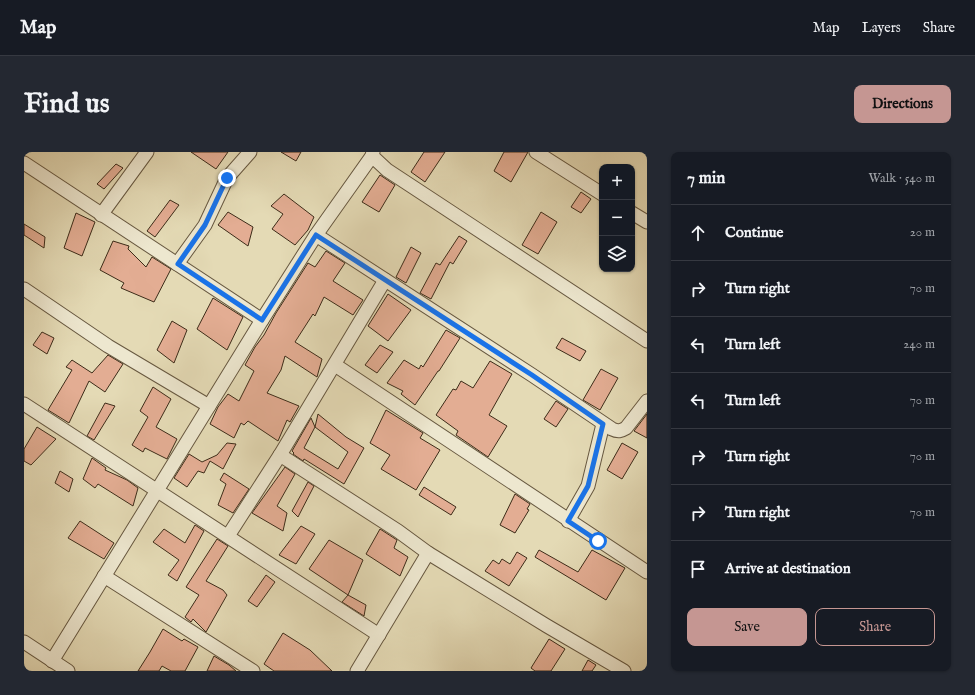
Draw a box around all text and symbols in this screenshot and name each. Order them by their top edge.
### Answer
text: Map [20,16,56,40]
text: Map [813,19,840,37]
text: Layers [862,19,901,37]
text: Share [923,19,955,37]
button: Directions [854,85,951,123]
text: Find us [24,87,110,122]
map controls [599,164,635,272]
button: + [599,164,635,200]
text: 7 min [687,168,725,189]
route end [218,169,236,187]
text: Walk · 540 m [868,170,935,187]
button: − [599,200,635,236]
icon: ahead [687,222,709,244]
text: Continue [725,223,783,242]
text: 20 m [910,224,935,241]
button: layers [599,236,635,272]
icon: right [687,278,709,300]
text: Turn right [725,279,790,298]
text: 70 m [910,280,935,297]
icon: left [687,334,709,356]
text: Turn left [725,335,781,354]
text: 240 m [903,336,935,353]
icon: left [687,390,709,412]
text: Turn left [725,391,781,410]
text: 70 m [910,392,935,409]
icon: right [687,446,709,468]
text: Turn right [725,447,790,466]
text: 70 m [910,448,935,465]
icon: right [687,502,709,524]
text: Turn right [725,503,790,522]
text: 70 m [910,504,935,521]
route start [589,532,607,550]
icon: arrive [687,558,709,580]
text: Arrive at destination [725,559,851,578]
button: Save [687,608,807,646]
button: Share [815,608,935,646]

